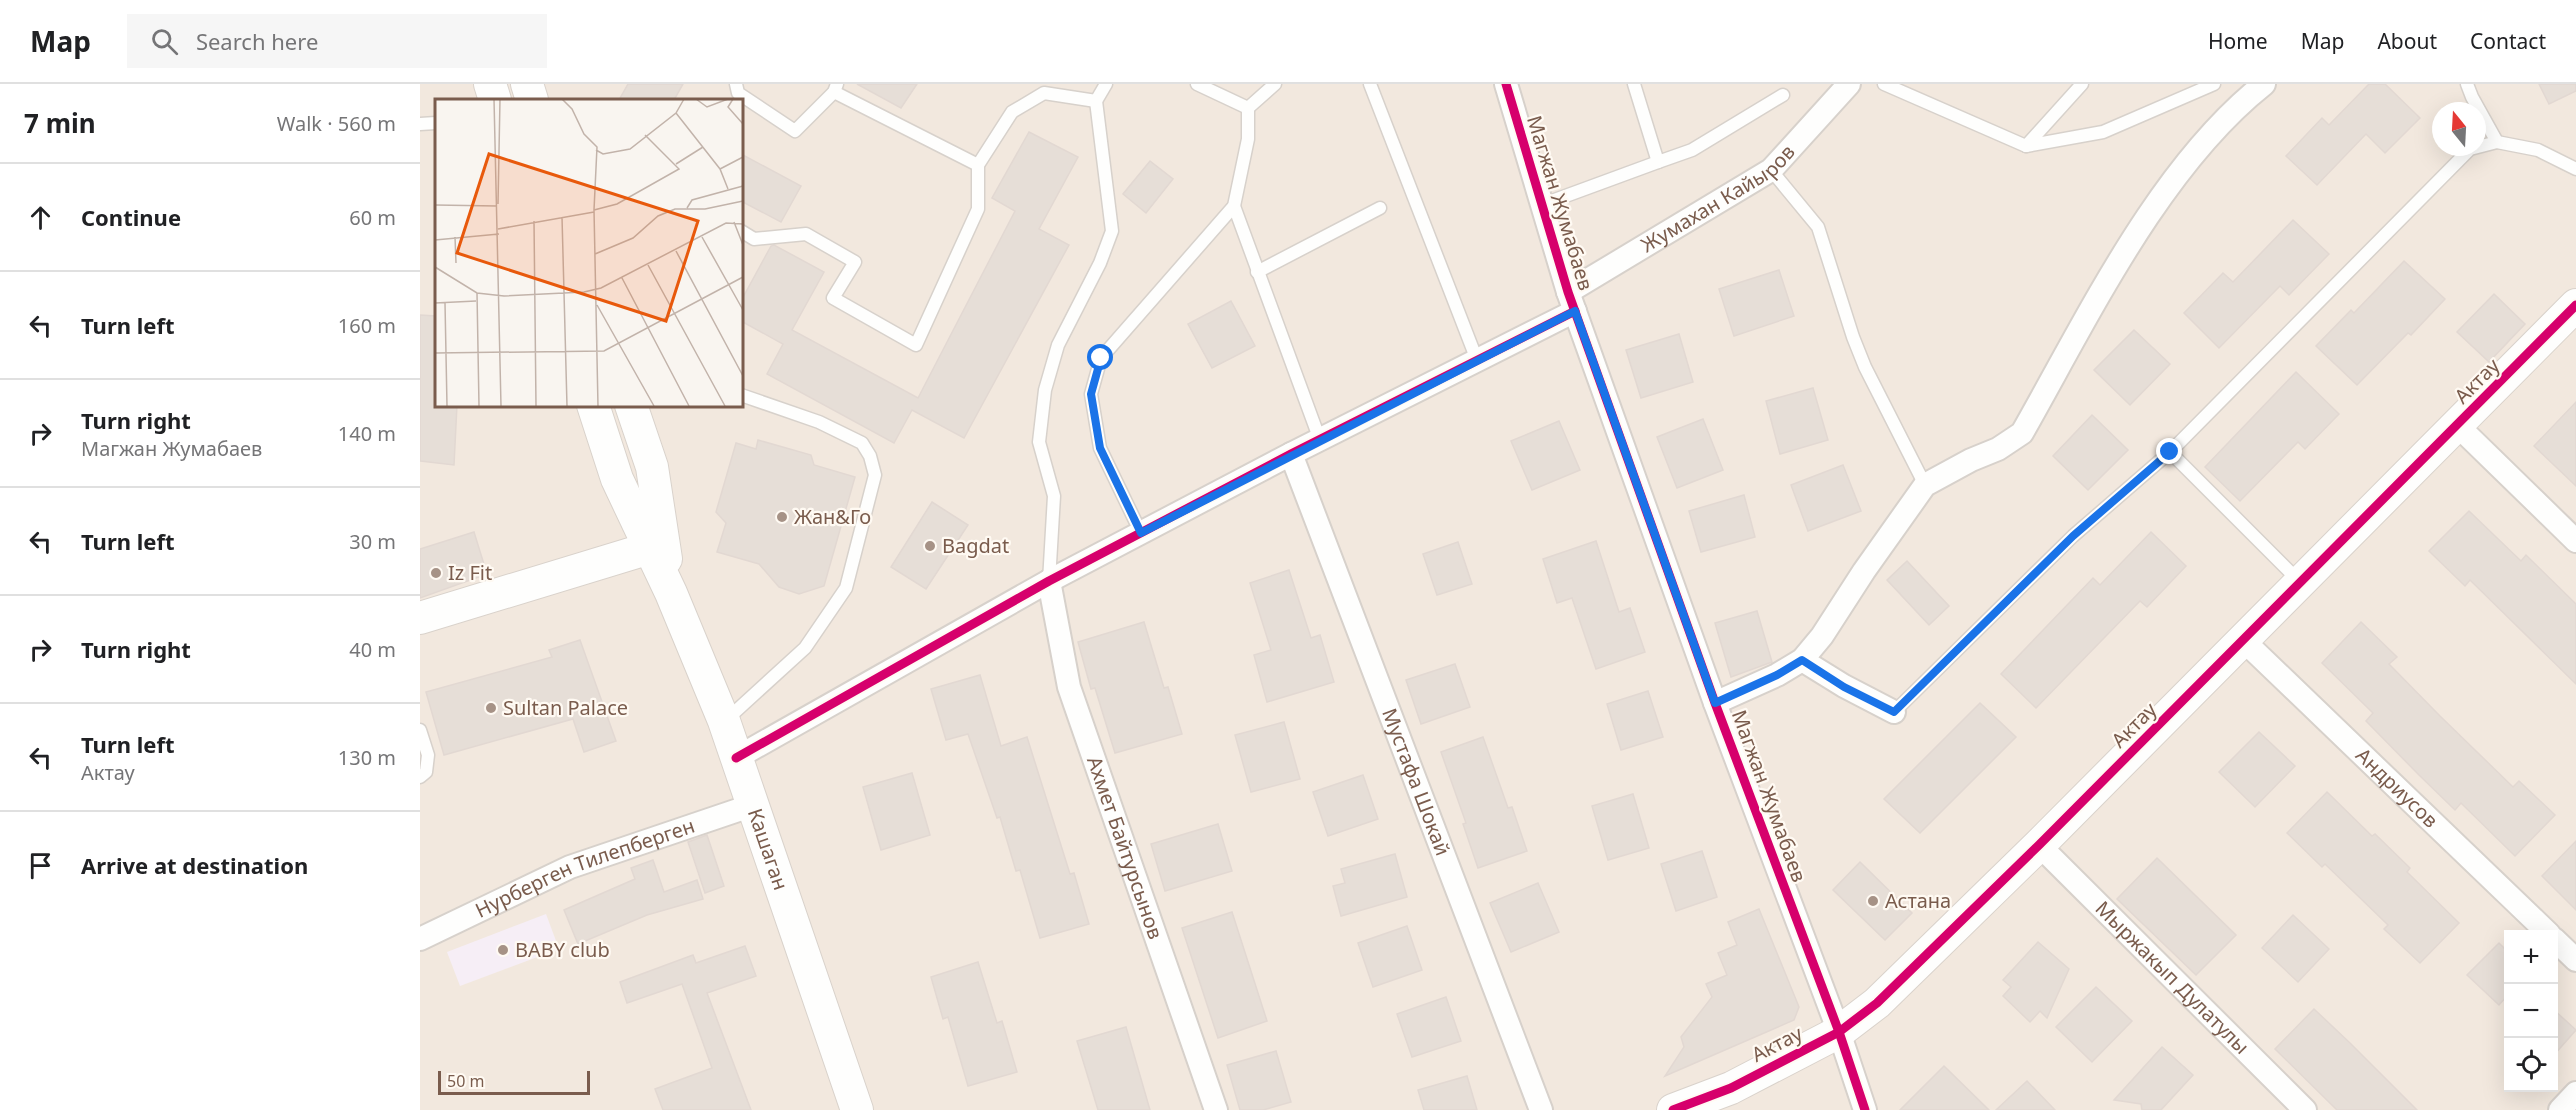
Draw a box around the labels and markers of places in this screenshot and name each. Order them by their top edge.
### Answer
place label: Жан&Го [794,503,871,530]
marker: Жан&Го [775,510,789,524]
place label: Bagdat [942,532,1009,559]
marker: Bagdat [923,539,937,553]
place label: Iz Fit [448,559,492,586]
marker: Iz Fit [429,566,443,580]
place label: Sultan Palace [503,694,628,721]
marker: Sultan Palace [484,701,498,715]
place label: Астана [1885,887,1951,914]
marker: Астана [1866,894,1880,908]
place label: BABY club [515,936,610,963]
marker: BABY club [496,943,510,957]

